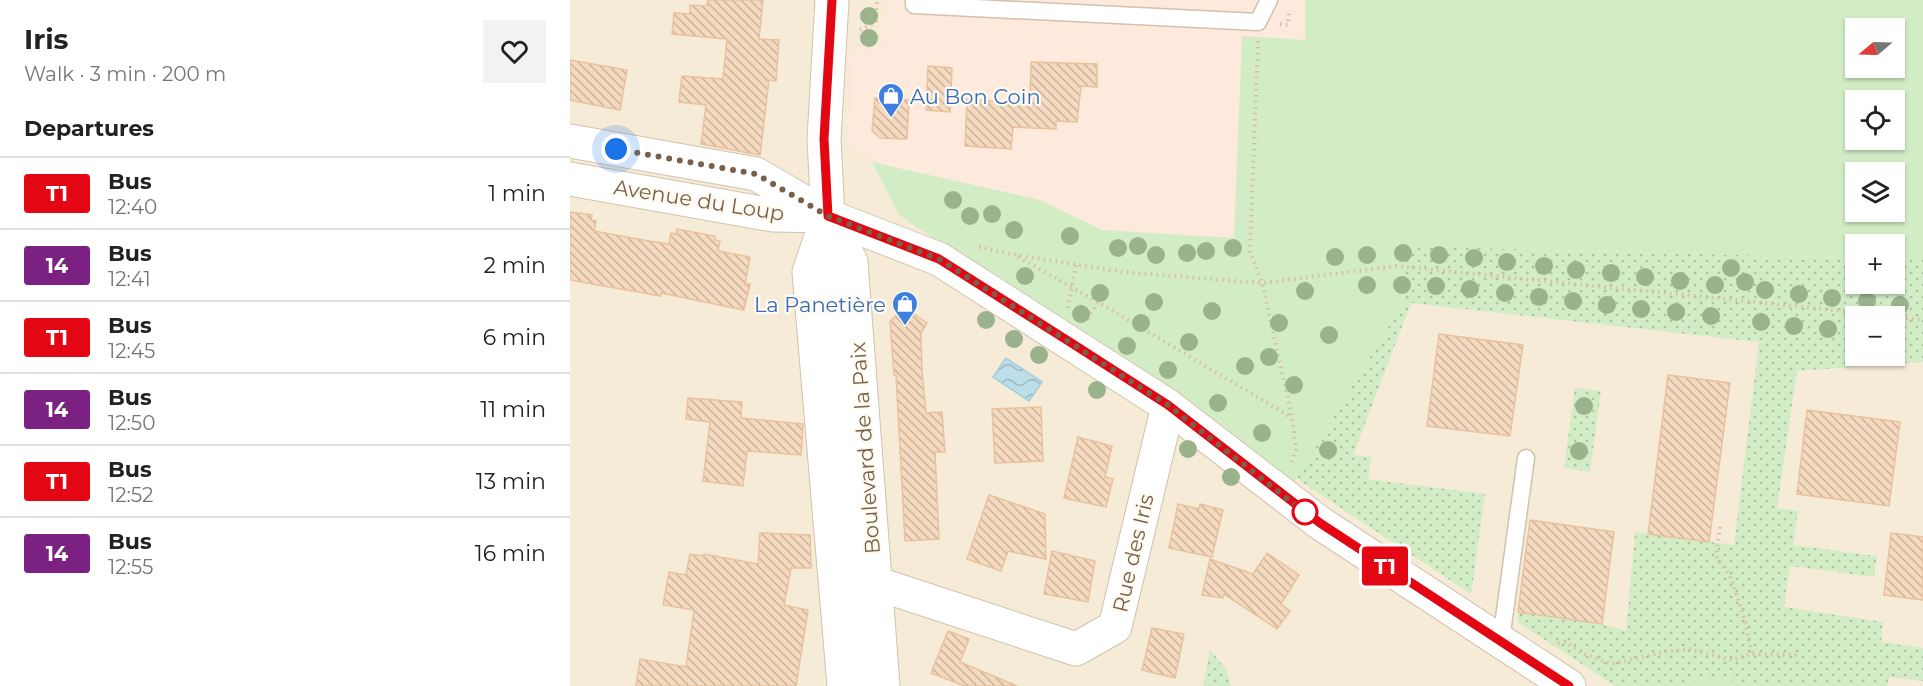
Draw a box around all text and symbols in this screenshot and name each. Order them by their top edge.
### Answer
north arrow [1845,18,1905,78]
map controls [1845,18,1905,366]
button: heart [483,20,546,83]
text: Iris [24,22,68,56]
text: Walk · 3 min · 200 m [24,62,226,86]
shop icon: Au Bon Coin [876,81,906,119]
place label: Au Bon Coin [910,84,1041,109]
button: locate [1845,90,1905,150]
text: Departures [24,115,154,142]
your location [601,134,631,164]
button: layers [1845,162,1905,222]
text: Bus [108,168,152,195]
street label: Avenue du Loup [612,174,786,226]
text: 1 min [488,180,546,207]
text: T1 [46,181,68,206]
text: 12:40 [108,195,157,219]
button: + [1845,234,1905,294]
text: Bus [108,240,152,267]
text: 2 min [484,252,546,279]
text: 14 [46,253,68,278]
text: 12:41 [108,267,151,291]
shop icon: La Panetière [890,289,920,327]
place label: La Panetière [754,292,886,317]
button: − [1845,306,1905,366]
text: Bus [108,312,152,339]
text: 6 min [483,324,546,351]
text: T1 [46,325,68,350]
text: 12:45 [108,339,155,363]
street label: Boulevard de la Paix [845,341,885,555]
text: Bus [108,384,152,411]
text: 11 min [480,396,546,423]
text: 14 [46,397,68,422]
text: 12:50 [108,411,155,435]
text: Bus [108,456,152,483]
text: 13 min [476,468,546,495]
text: T1 [46,469,68,494]
text: 12:52 [108,483,153,507]
street label: Rue des Iris [1107,491,1159,615]
unlabelled marker [1292,499,1318,525]
text: Bus [108,528,152,555]
text: 16 min [475,540,546,567]
text: 14 [46,541,68,566]
line badge: T1 [1358,546,1412,586]
text: T1 [1374,554,1396,579]
text: 12:55 [108,555,153,579]

